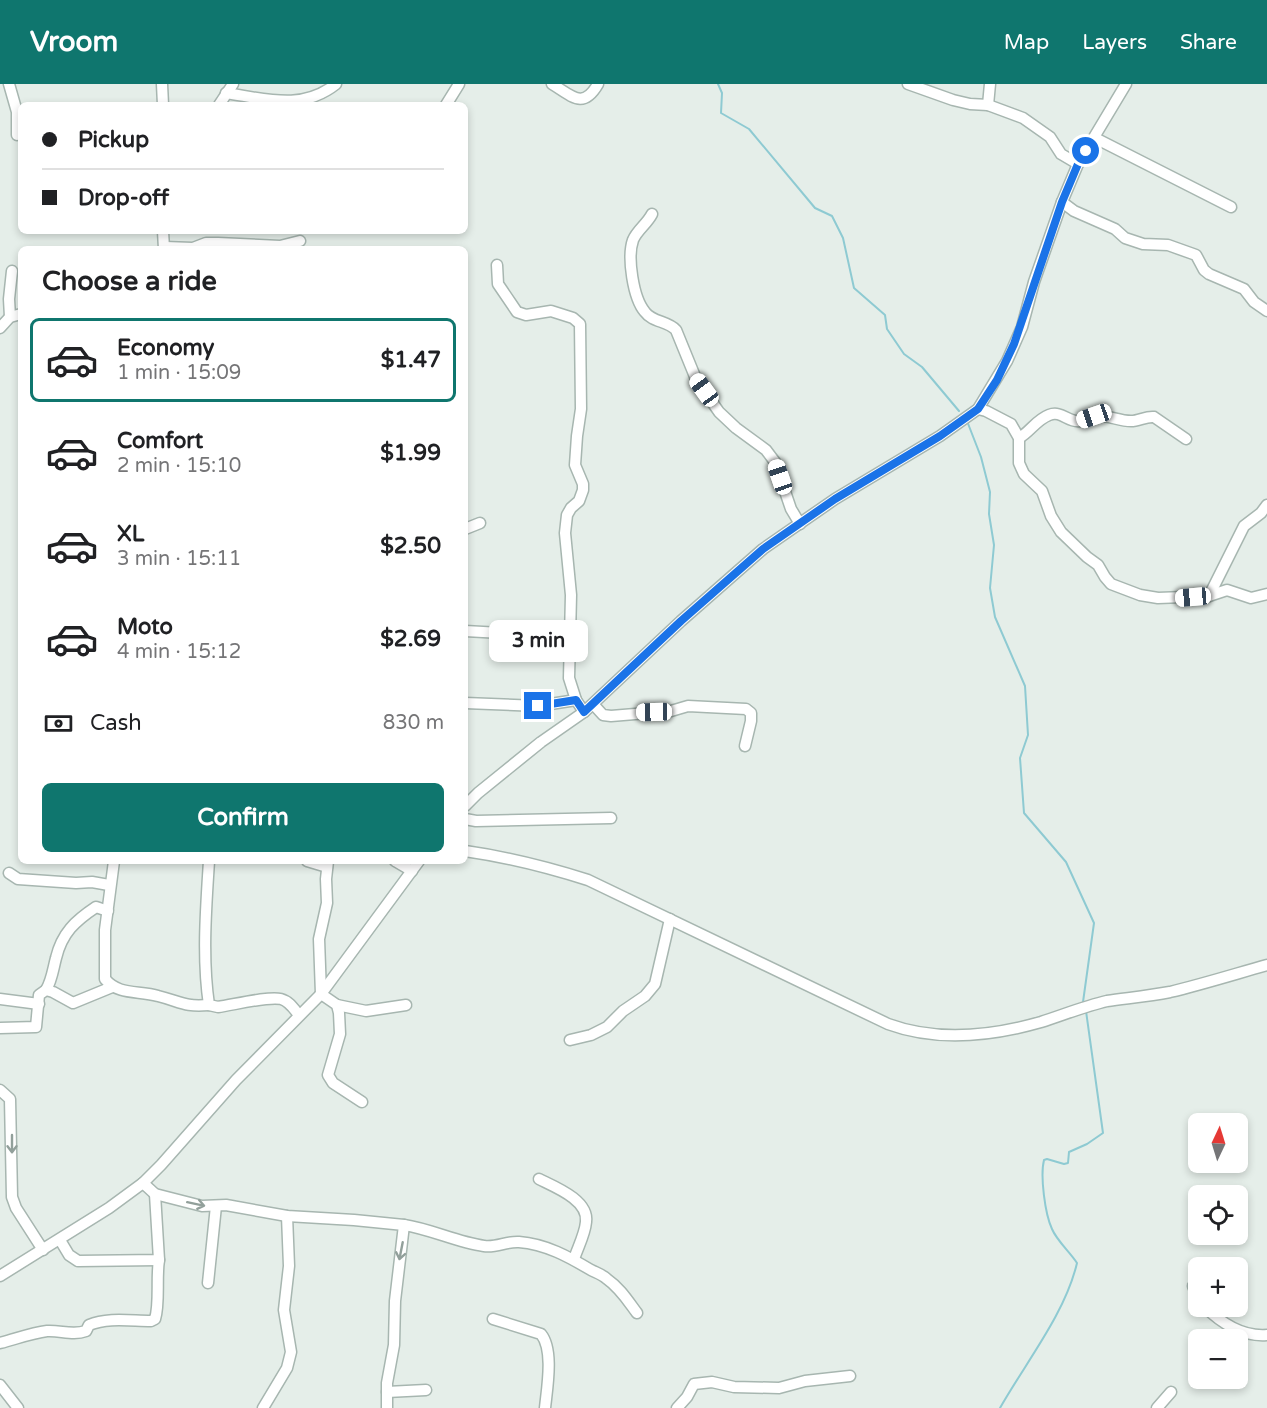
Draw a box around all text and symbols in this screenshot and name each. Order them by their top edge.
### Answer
text: Vroom [30,25,118,59]
text: Map [1004,30,1049,55]
text: Layers [1082,30,1147,55]
text: Share [1180,30,1237,55]
text: Pickup [78,127,149,153]
route start [1072,137,1099,164]
text: Drop-off [78,185,169,211]
text: Choose a ride [42,265,217,298]
icon: car [45,333,99,387]
text: Economy [117,335,214,361]
text: $1.47 [381,347,441,373]
text: 1 min · 15:09 [117,361,241,385]
car [686,370,722,410]
car [1074,402,1114,430]
icon: car [45,426,99,480]
text: Comfort [117,428,203,454]
text: $1.99 [380,440,441,466]
text: 2 min · 15:10 [117,454,241,478]
car [766,457,794,497]
icon: car [45,519,99,573]
text: XL [117,521,144,547]
text: $2.50 [380,533,441,559]
text: 3 min · 15:11 [117,547,241,571]
car [1174,586,1212,608]
icon: car [45,612,99,666]
text: Moto [117,614,173,640]
callout: 3 min [488,619,588,661]
text: $2.69 [380,626,441,652]
text: 3 min [512,629,565,653]
text: 4 min · 15:12 [117,640,241,664]
route end [524,692,551,719]
car [636,703,672,721]
icon: cash [42,707,75,740]
text: Cash [90,710,142,736]
text: 830 m [383,711,444,735]
button: Confirm [42,783,444,852]
north arrow [1188,1113,1248,1173]
map controls [1188,1113,1248,1389]
one-way arrow [6,1133,18,1153]
button: locate [1188,1185,1248,1245]
one-way arrow [186,1198,205,1210]
one-way arrow [395,1241,406,1261]
button: + [1188,1257,1248,1317]
button: − [1188,1329,1248,1389]

